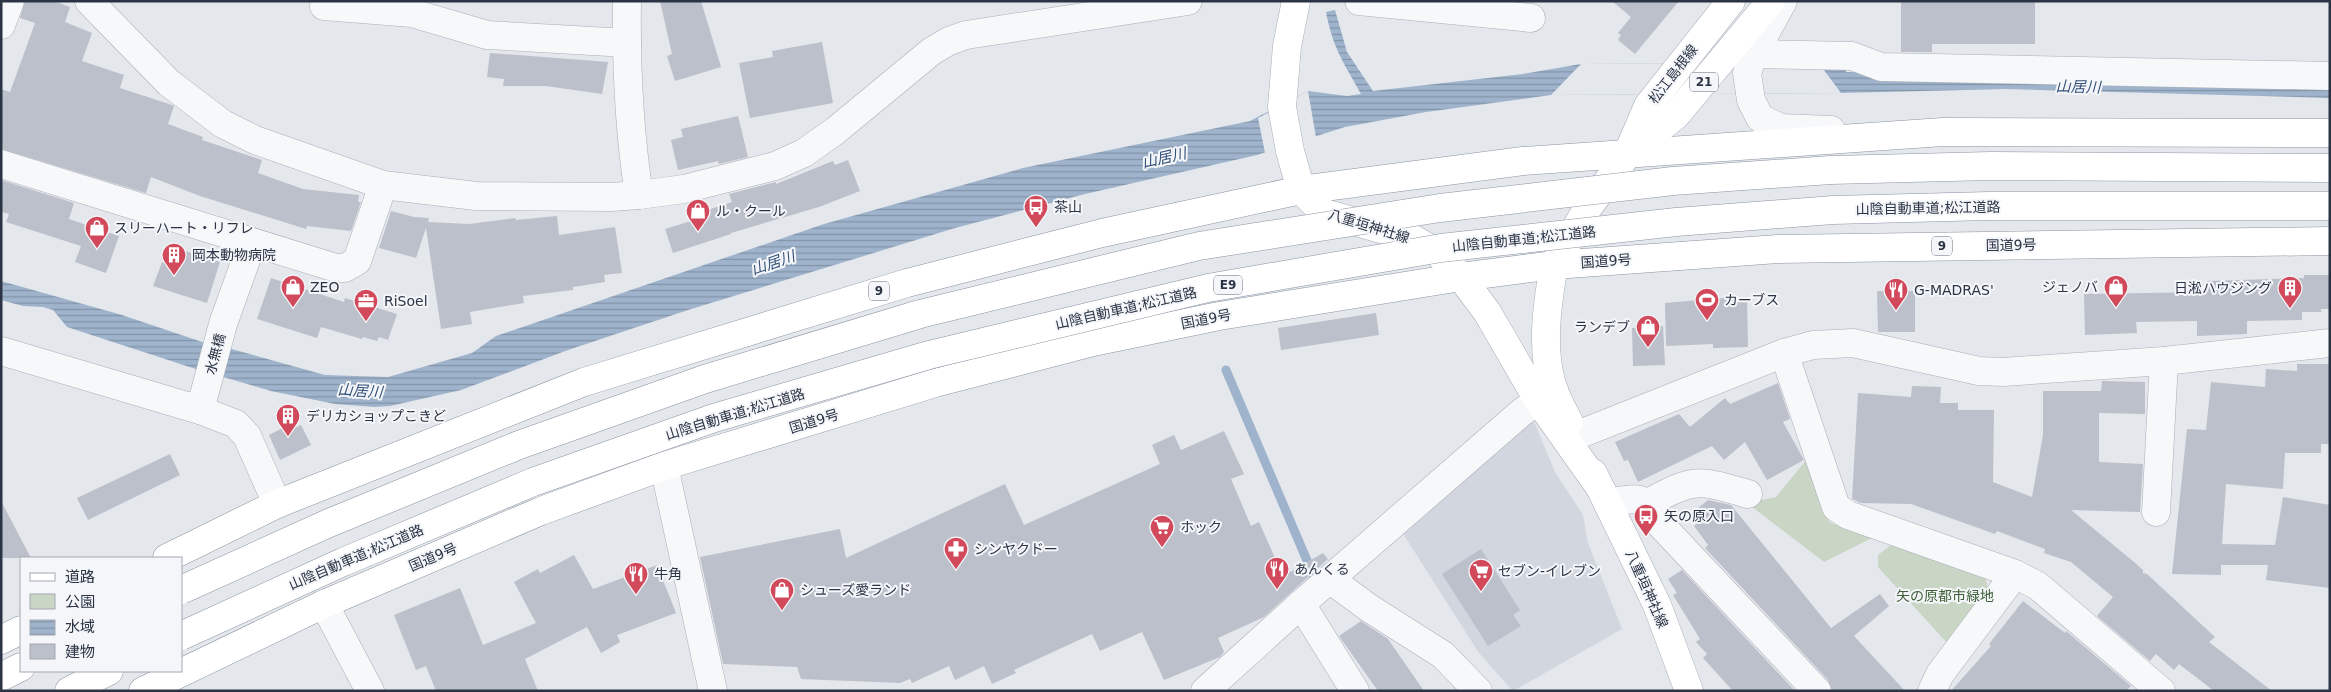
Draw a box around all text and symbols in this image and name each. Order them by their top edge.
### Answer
street label: 松江島根線 [1645,41,1701,107]
road number: 21 [1690,72,1718,91]
water label: 山居川 [2055,78,2103,96]
water label: 山居川 [1140,144,1190,172]
bus stop icon: 茶山 [1023,194,1049,228]
shop icon: ル・クール [685,198,711,232]
place label: 茶山 [1054,199,1082,215]
street label: 山陰自動車道;松江道路 [1856,199,2000,217]
place label: ル・クール [716,203,786,219]
street label: 八重垣神社線 [1326,206,1412,246]
shop icon: スリーハート・リフレ [84,215,110,249]
place label: スリーハート・リフレ [114,220,254,236]
street label: 山陰自動車道;松江道路 [1451,223,1597,255]
road number: 9 [1932,237,1952,256]
street label: 国道9号 [1985,237,2037,253]
building icon: 岡本動物病院 [161,242,187,276]
place label: 岡本動物病院 [192,247,276,263]
water label: 山居川 [749,247,799,279]
street label: 国道9号 [1580,251,1632,271]
shop icon: ZEO [280,274,306,308]
shop icon: ジェノバ [2103,274,2129,308]
building icon: 日淞ハウジング [2277,275,2303,309]
road number: E9 [1214,276,1242,294]
restaurant icon: G-MADRAS' [1883,277,1909,311]
place label: ZEO [310,279,339,295]
place label: ジェノバ [2042,279,2098,295]
place label: 日淞ハウジング [2174,280,2272,296]
road number: 9 [869,282,889,300]
place label: G-MADRAS' [1914,282,1994,298]
street label: 山陰自動車道;松江道路 [1054,284,1198,332]
sports icon: カーブス [1694,287,1720,321]
office icon: RiSoel [353,288,379,322]
place label: カーブス [1724,292,1779,308]
place label: RiSoel [384,293,428,309]
street label: 国道9号 [1179,306,1233,332]
shop icon: ランデブ [1635,314,1661,348]
place label: ランデブ [1574,319,1630,335]
street label: 水無橋 [202,332,228,376]
water label: 山居川 [337,380,385,402]
street label: 山陰自動車道;松江道路 [663,385,807,443]
building icon: デリカショップこきど [275,403,301,437]
street label: 国道9号 [787,406,841,436]
place label: デリカショップこきど [306,408,446,424]
bus stop icon: 矢の原入口 [1633,503,1659,537]
place label: 矢の原入口 [1664,508,1734,524]
supermarket icon: ホック [1149,514,1175,548]
place label: ホック [1180,519,1222,535]
street label: 山陰自動車道;松江道路 [286,521,426,593]
pharmacy icon: シンヤクドー [943,536,969,570]
street label: 国道9号 [406,540,460,574]
place label: シンヤクドー [974,541,1058,557]
street label: 八重垣神社線 [1623,547,1671,631]
restaurant icon: あんくる [1264,556,1290,590]
legend [20,557,182,672]
supermarket icon: セブン-イレブン [1468,558,1494,592]
restaurant icon: 牛角 [623,561,649,595]
place label: あんくる [1294,561,1350,577]
place label: セブン-イレブン [1498,563,1601,579]
place label: 牛角 [654,566,682,582]
text: 道路 [65,568,95,586]
shop icon: シューズ愛ランド [769,577,795,611]
place label: シューズ愛ランド [800,582,911,598]
park label: 矢の原都市緑地 [1896,588,1994,604]
text: 公園 [65,593,95,611]
text: 水域 [65,618,95,636]
text: 建物 [65,643,95,661]

